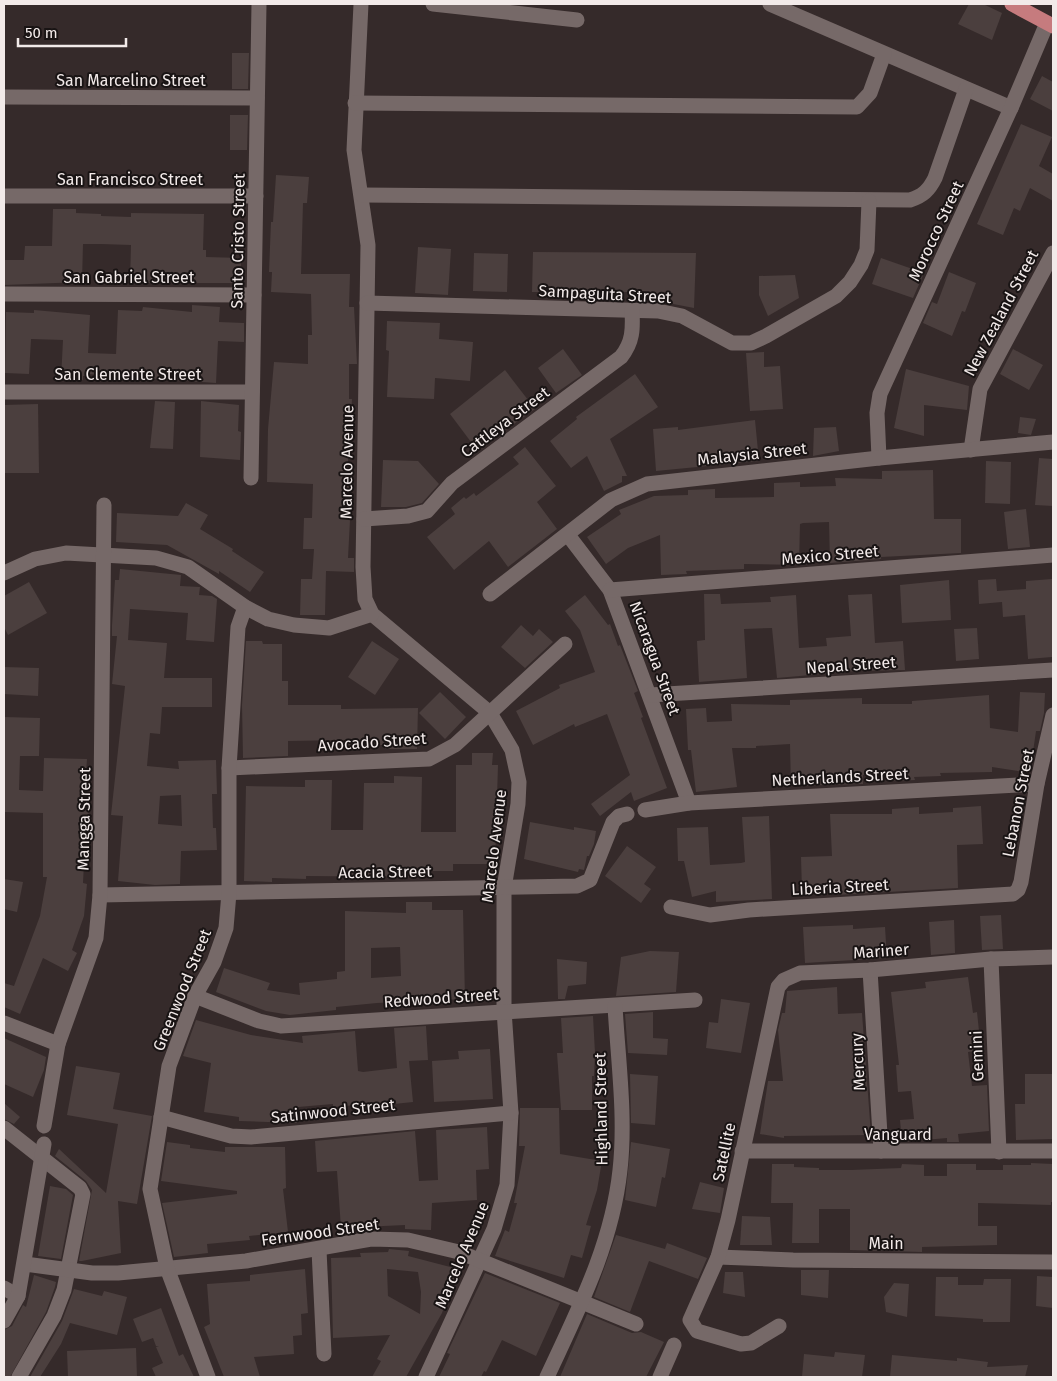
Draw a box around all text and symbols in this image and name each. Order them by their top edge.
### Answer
scale bar [18,15,125,47]
text: 50 m [25,24,58,42]
street label: San Marcelino Street [56,71,206,90]
street label: San Francisco Street [57,170,203,189]
street label: Santo Cristo Street [227,173,249,309]
street label: Morocco Street [904,178,968,284]
street label: New Zealand Street [960,246,1042,379]
street label: San Gabriel Street [63,268,195,287]
street label: Sampaguita Street [538,281,672,307]
street label: San Clemente Street [55,365,202,384]
street label: Cattleya Street [457,382,553,462]
street label: Marcelo Avenue [337,405,357,519]
street label: Malaysia Street [696,439,808,469]
street label: Mexico Street [781,541,880,569]
street label: Nicaragua Street [626,599,684,718]
street label: Nepal Street [806,652,897,678]
street label: Avocado Street [317,729,427,755]
street label: Lebanon Street [998,747,1038,859]
street label: Netherlands Street [771,764,909,790]
street label: Mangga Street [74,767,94,871]
street label: Marcelo Avenue [478,788,510,904]
street label: Acacia Street [338,862,432,882]
street label: Liberia Street [791,875,890,899]
street label: Greenwood Street [149,926,215,1054]
street label: Mariner [852,940,910,962]
street label: Redwood Street [383,984,499,1011]
street label: Gemini [967,1030,987,1082]
street label: Mercury [847,1033,869,1091]
street label: Highland Street [591,1052,611,1166]
street label: Satinwood Street [270,1095,396,1127]
street label: Satellite [708,1121,740,1183]
street label: Vanguard [864,1125,932,1144]
street label: Marcelo Avenue [431,1199,493,1311]
street label: Fernwood Street [260,1214,380,1250]
street label: Main [868,1234,904,1253]

